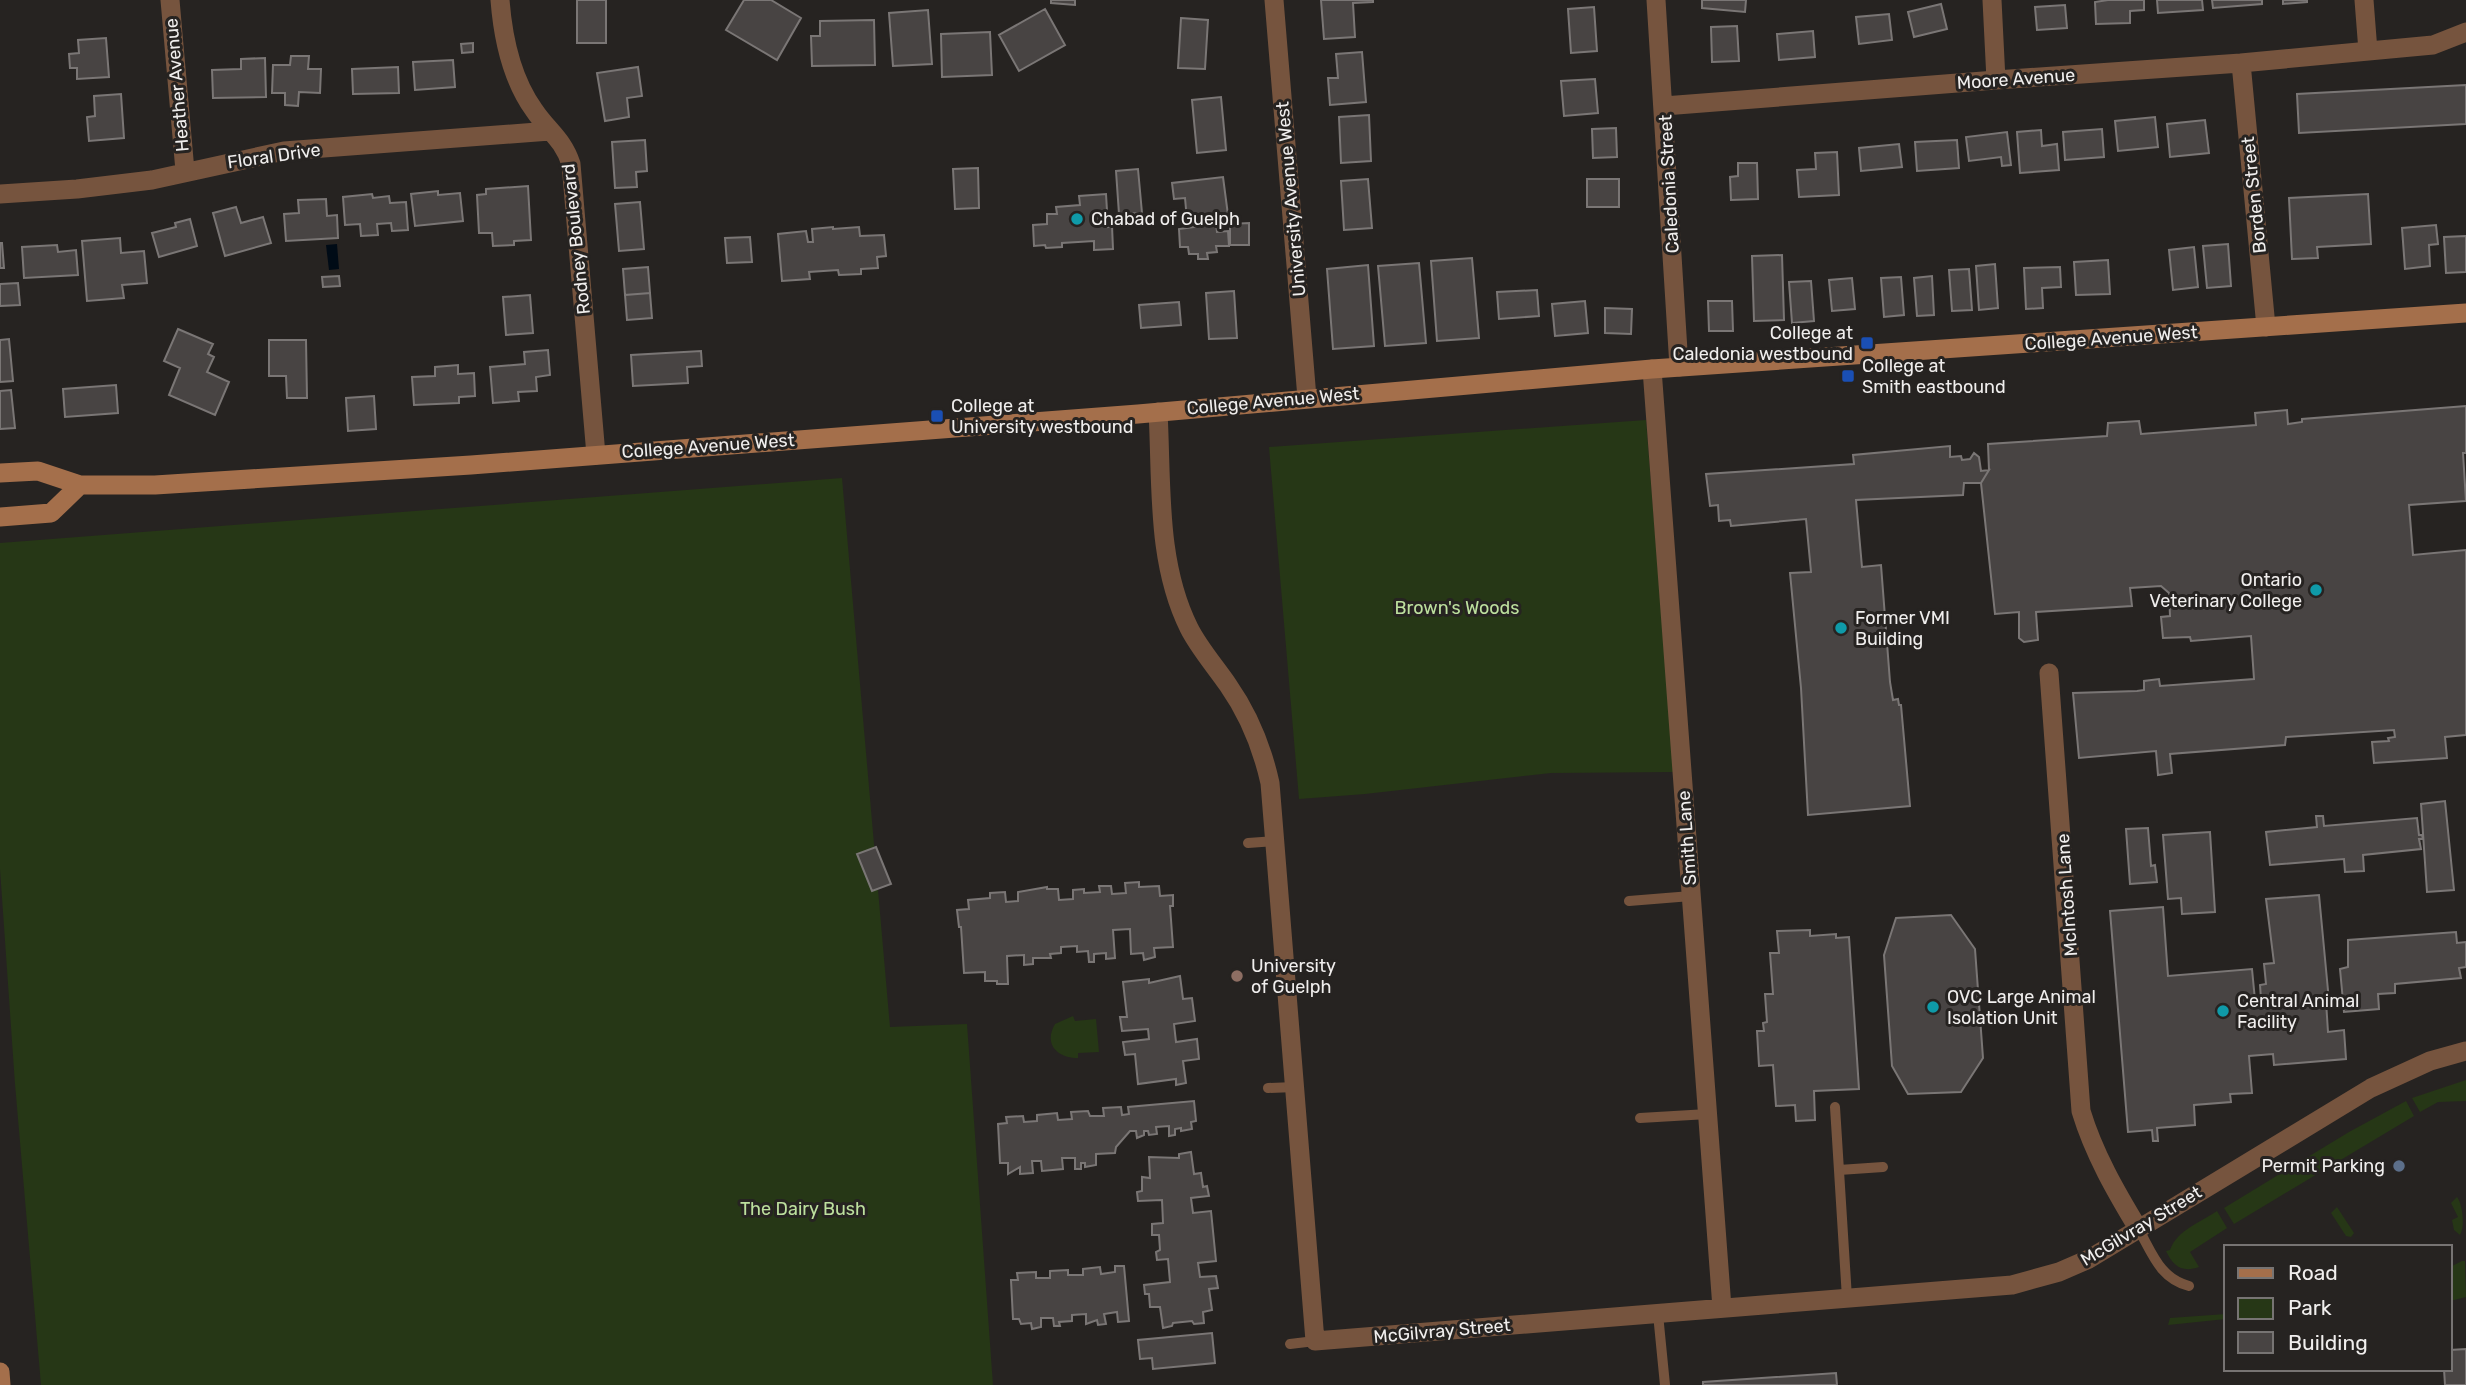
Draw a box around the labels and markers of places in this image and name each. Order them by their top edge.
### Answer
place label: Chabad of Guelph [1091,208,1240,230]
marker: Chabad of Guelph [1069,211,1085,227]
place label: College at Caledonia westbound [1672,322,1853,365]
marker: College at Caledonia westbound [1859,335,1875,351]
place label: College at Smith eastbound [1862,355,2006,398]
marker: College at Smith eastbound [1840,368,1856,384]
place label: College at University westbound [951,395,1133,438]
marker: College at University westbound [929,408,945,424]
place label: Ontario Veterinary College [2149,569,2302,612]
marker: Ontario Veterinary College [2308,582,2324,598]
place label: Former VMI Building [1855,607,1950,650]
marker: Former VMI Building [1833,620,1849,636]
place label: University of Guelph [1251,955,1336,998]
marker: University of Guelph [1229,968,1245,984]
place label: OVC Large Animal Isolation Unit [1947,986,2096,1029]
place label: Central Animal Facility [2237,990,2359,1033]
marker: OVC Large Animal Isolation Unit [1925,999,1941,1015]
marker: Central Animal Facility [2215,1003,2231,1019]
place label: Permit Parking [2261,1155,2385,1177]
marker: Permit Parking [2391,1158,2407,1174]

